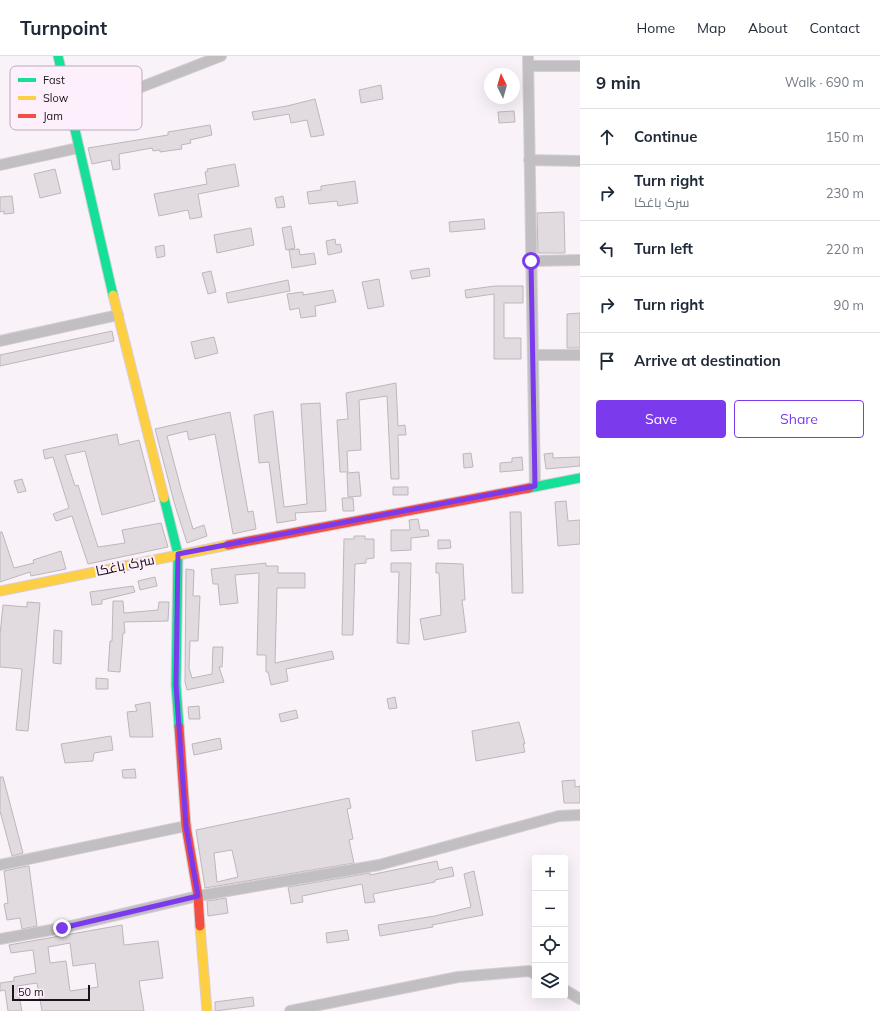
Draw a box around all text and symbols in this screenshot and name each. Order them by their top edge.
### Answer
text: Turnpoint [20,16,107,40]
text: Home [636,19,675,37]
text: Map [697,19,726,37]
text: About [748,19,788,37]
text: Contact [810,19,860,37]
legend [10,66,142,130]
north arrow [484,68,520,104]
text: 9 min [596,72,641,93]
text: Fast [43,73,65,87]
text: Walk · 690 m [785,74,864,90]
text: Slow [43,91,69,105]
text: Jam [43,109,63,123]
icon: ahead [596,126,618,148]
text: Continue [634,127,697,146]
text: 150 m [826,129,864,145]
text: Turn right [634,171,704,190]
icon: right [596,182,618,204]
text: 230 m [826,185,864,201]
text: سرک باغکا [634,194,689,210]
icon: left [596,238,618,260]
text: Turn left [634,239,693,258]
text: 220 m [826,241,864,257]
route start [522,252,540,270]
icon: right [596,294,618,316]
text: Turn right [634,295,704,314]
text: 90 m [834,297,864,313]
icon: arrive [596,350,618,372]
text: Arrive at destination [634,351,781,370]
button: Save [596,400,726,438]
button: Share [734,400,864,438]
street label: سرک باغکا [94,550,156,580]
map controls [532,855,568,999]
button: + [532,855,568,891]
button: − [532,891,568,927]
route end [53,919,71,937]
button: locate [532,927,568,963]
button: layers [532,963,568,999]
scale bar [12,983,90,1002]
text: 50 m [18,985,44,999]

